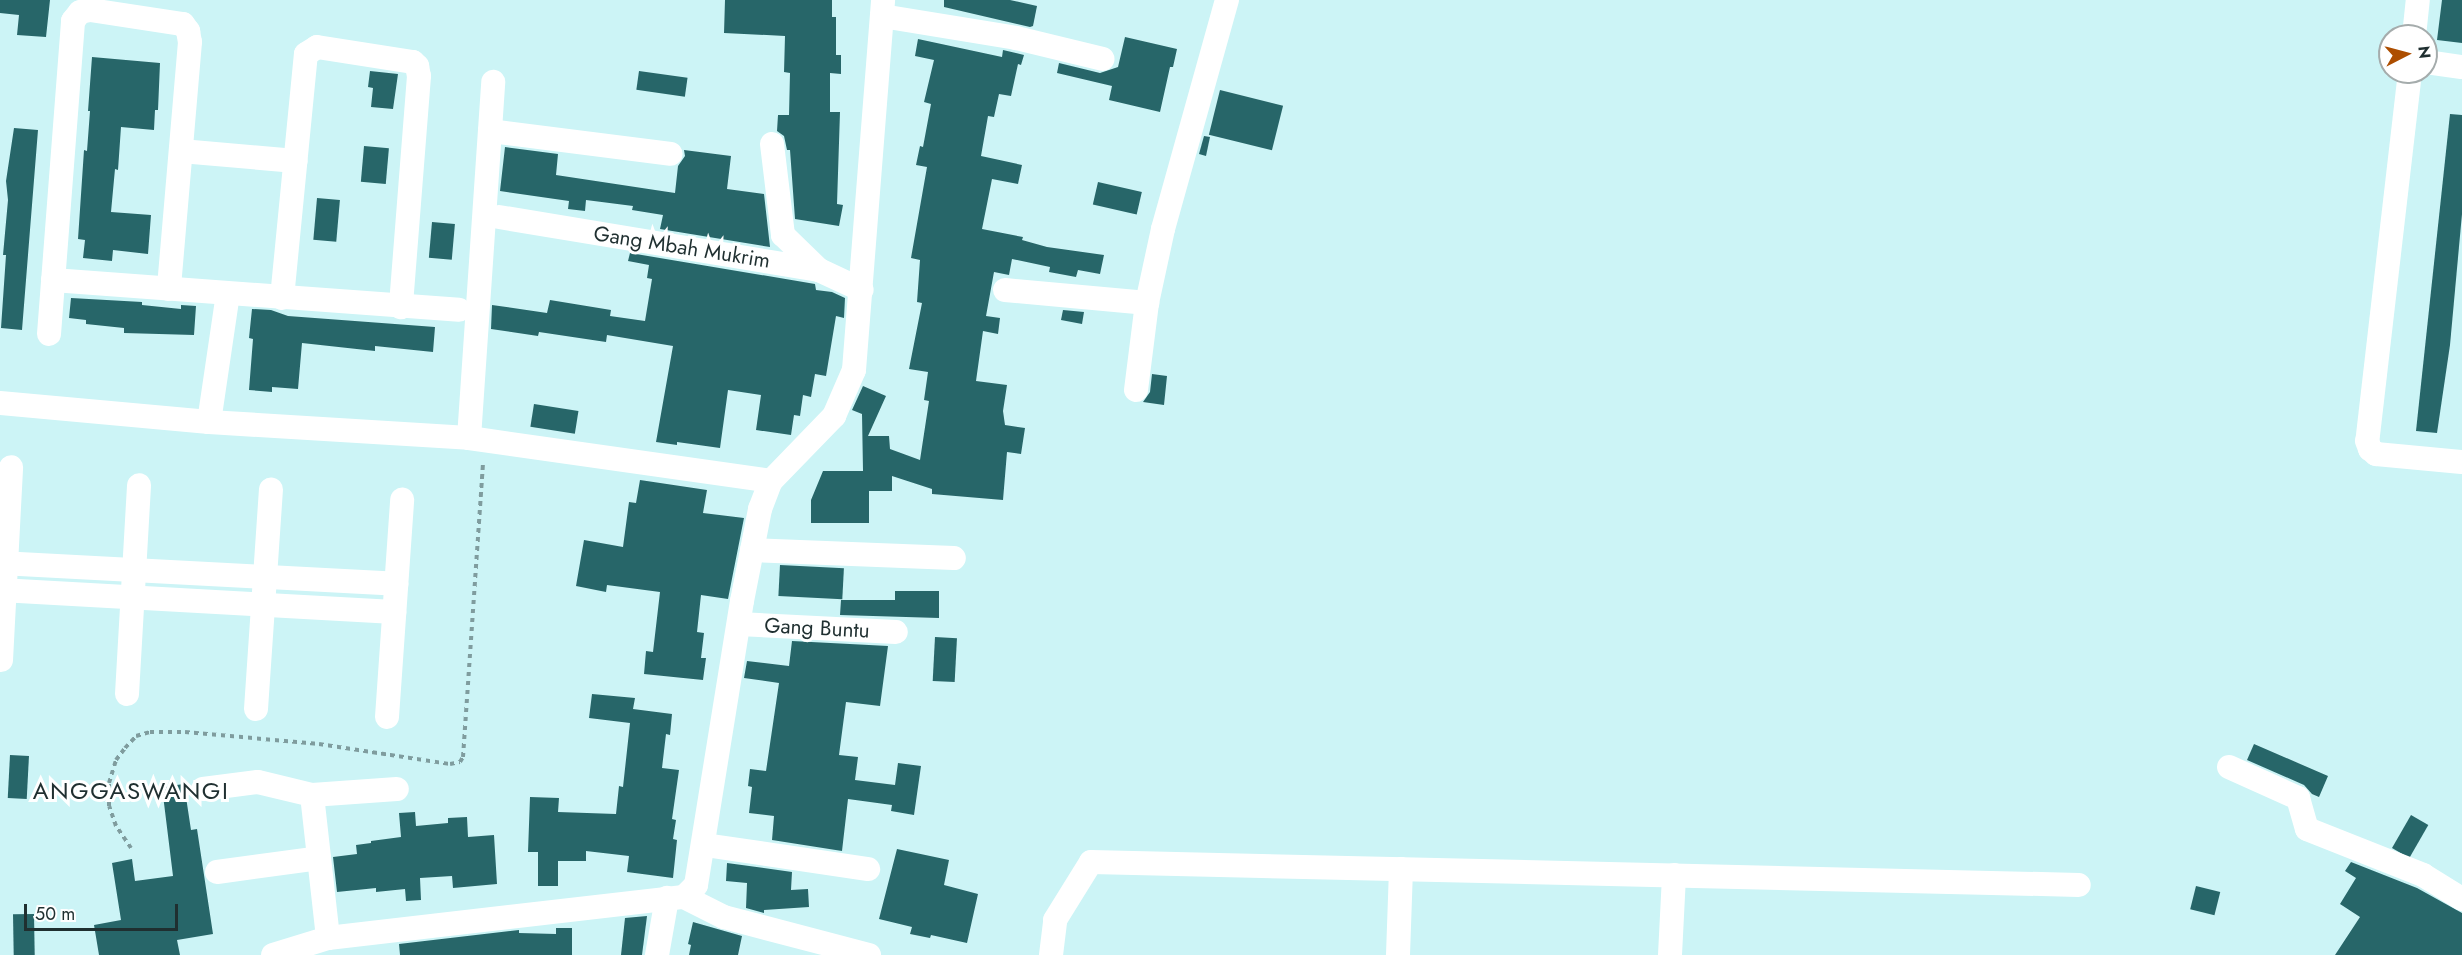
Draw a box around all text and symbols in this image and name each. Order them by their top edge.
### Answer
north arrow [2378,24,2438,84]
text: N [2412,45,2437,60]
street label: Gang Mbah Mukrim [592,221,772,273]
street label: Gang Buntu [764,613,870,643]
district label: ANGGASWANGI [33,777,229,805]
scale bar [27,892,182,930]
text: 50 m [35,901,75,927]

